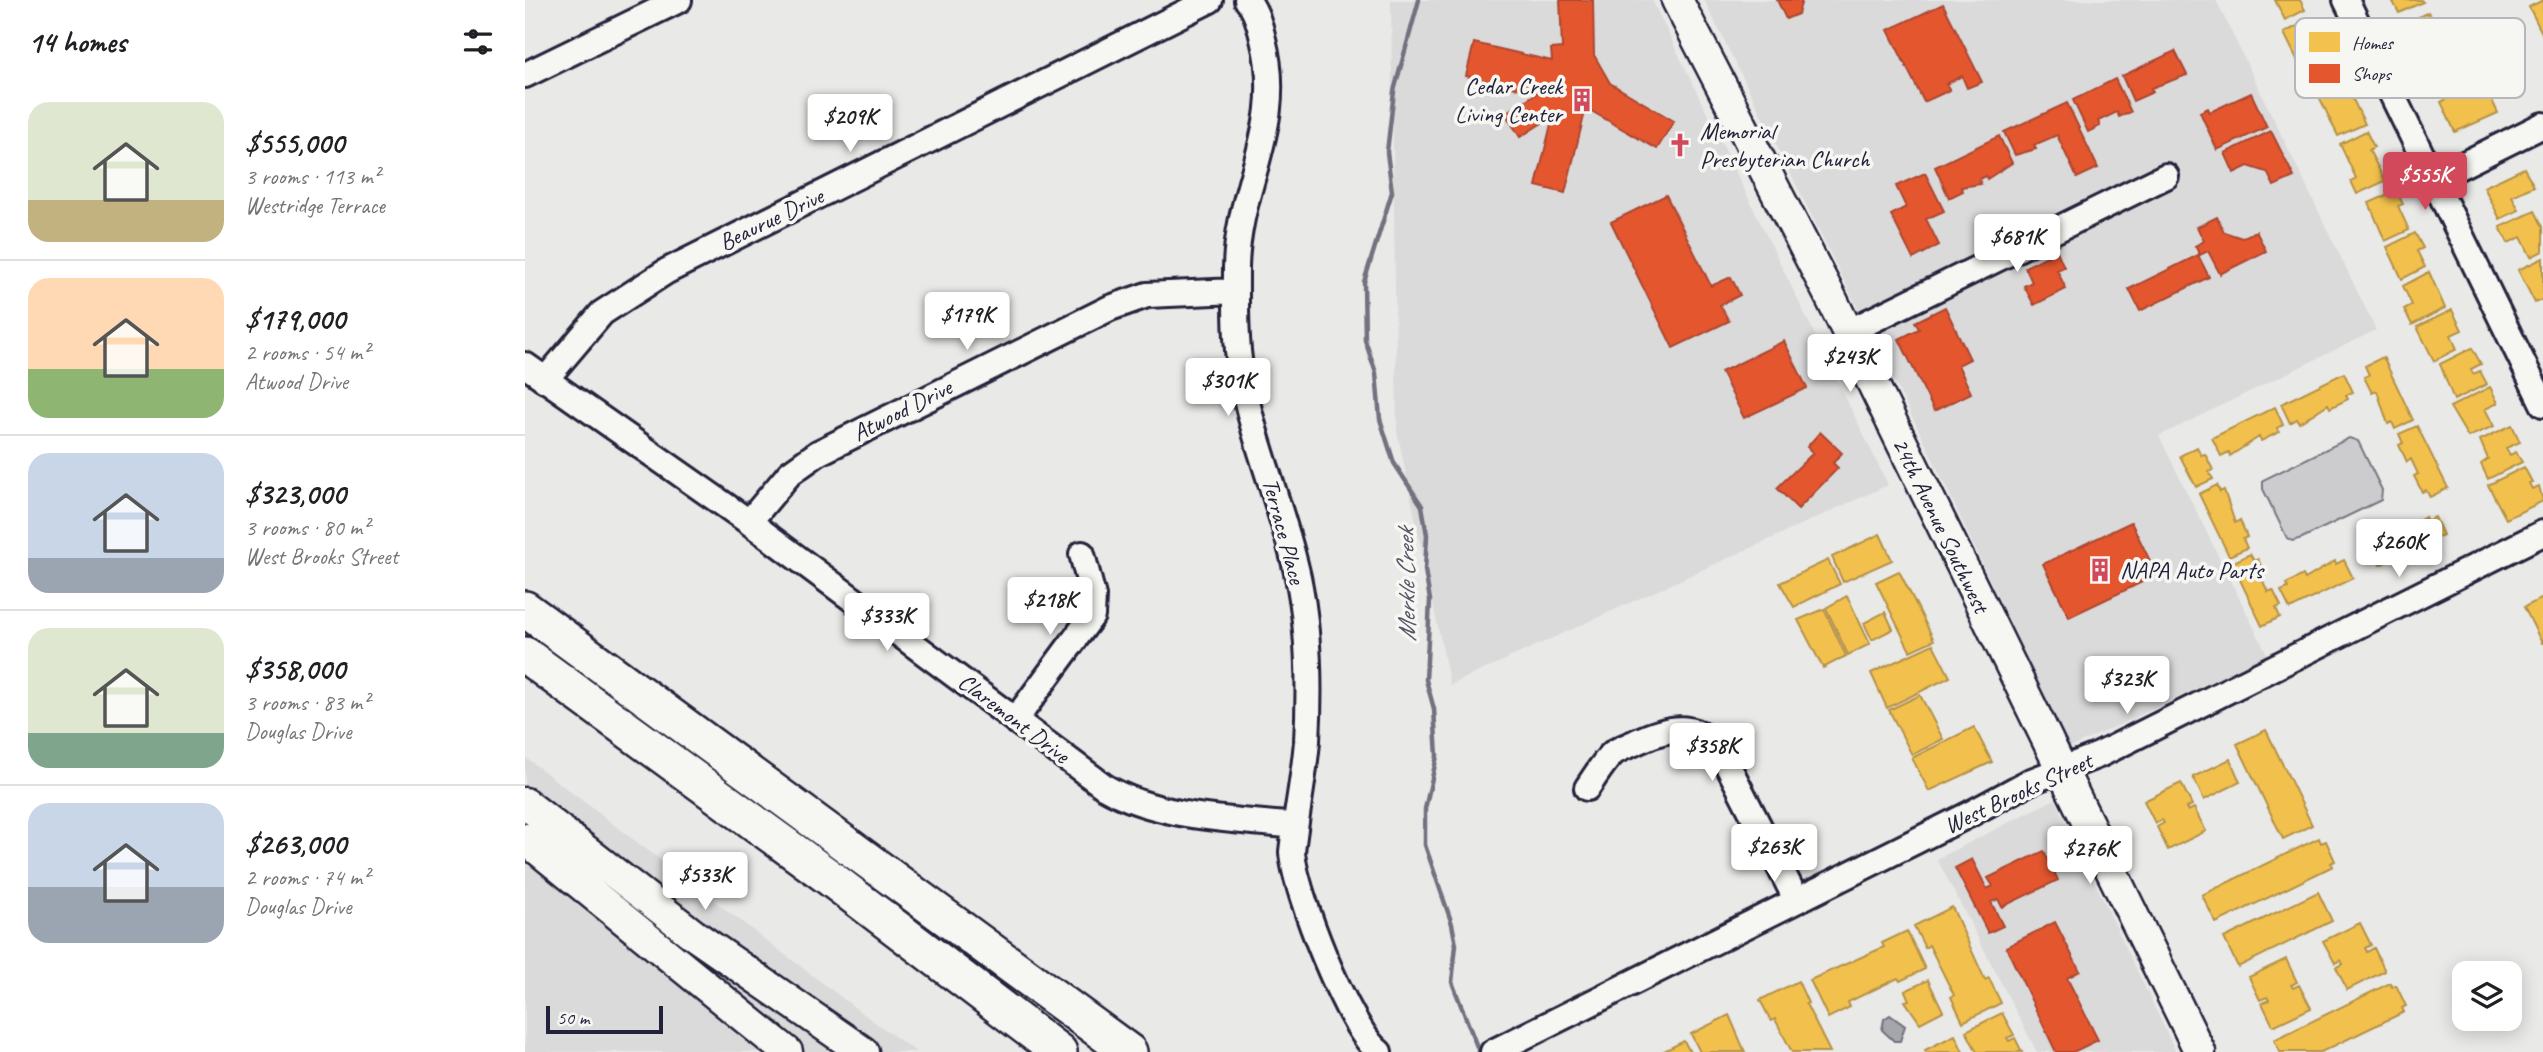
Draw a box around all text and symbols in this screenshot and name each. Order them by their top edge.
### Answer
legend [2295,18,2525,98]
text: 14 homes [28,23,126,61]
icon: filters [459,23,497,61]
text: Homes [2352,31,2394,55]
text: Shops [2352,62,2392,86]
place label: Cedar Creek Living Center [1455,71,1564,129]
building icon: Cedar Creek Living Center [1568,86,1596,114]
pin: $209K [801,94,899,154]
text: $209K [824,102,876,131]
place label: Memorial Presbyterian Church [1700,116,1871,174]
text: $555,000 [245,124,344,162]
icon: home [84,130,168,214]
church icon: Memorial Presbyterian Church [1666,131,1694,159]
pin: $555K [2376,152,2474,212]
text: $555K [2399,160,2451,189]
text: 3 rooms · 113 m² [245,162,380,191]
street label: Beaurue Drive [714,180,830,257]
text: Westridge Terrace [245,191,385,220]
pin: $681K [1968,215,2066,274]
text: $681K [1990,222,2044,251]
pin: $179K [918,292,1016,352]
text: $179,000 [245,300,345,338]
text: $179K [941,300,993,329]
icon: home [84,306,168,390]
pin: $243K [1801,334,1899,394]
text: 2 rooms · 54 m² [245,338,369,367]
text: $243K [1823,342,1877,371]
pin: $301K [1179,358,1277,418]
text: $301K [1201,366,1255,395]
text: Atwood Drive [245,367,348,396]
street label: Atwood Drive [847,371,959,448]
street label: 24th Avenue Southwest [1886,432,1997,619]
text: $323,000 [245,475,345,513]
street label: Terrace Place [1256,475,1313,589]
icon: home [84,481,168,565]
text: 3 rooms · 80 m² [245,513,369,542]
pin: $260K [2350,520,2448,579]
water label: Merkle Creek [1388,524,1423,642]
text: $260K [2372,527,2426,556]
text: West Brooks Street [245,542,398,571]
place label: NAPA Auto Parts [2120,555,2265,585]
building icon: NAPA Auto Parts [2086,556,2114,584]
pin: $218K [1001,578,1099,637]
text: $218K [1023,585,1077,614]
pin: $333K [838,594,936,653]
text: $333K [860,601,914,630]
text: $358,000 [245,650,345,688]
icon: home [84,656,168,740]
pin: $323K [2078,656,2176,716]
text: $323K [2100,664,2154,693]
street label: Claremont Drive [952,666,1077,771]
text: 3 rooms · 83 m² [245,688,369,717]
text: Douglas Drive [245,717,351,746]
pin: $358K [1663,724,1761,783]
text: $358K [1686,731,1738,760]
street label: West Brooks Street [1939,745,2099,840]
pin: $263K [1725,824,1823,884]
text: $263,000 [245,825,346,863]
pin: $276K [2041,826,2139,886]
icon: home [84,831,168,915]
text: $263K [1747,832,1801,861]
text: $276K [2063,834,2117,863]
pin: $533K [656,852,754,912]
text: $533K [679,860,731,889]
text: 2 rooms · 74 m² [245,863,369,892]
text: Douglas Drive [245,892,351,921]
map controls [2452,961,2522,1031]
button: layers [2452,961,2522,1031]
scale bar [546,1003,663,1035]
text: 50 m [557,1006,589,1030]

